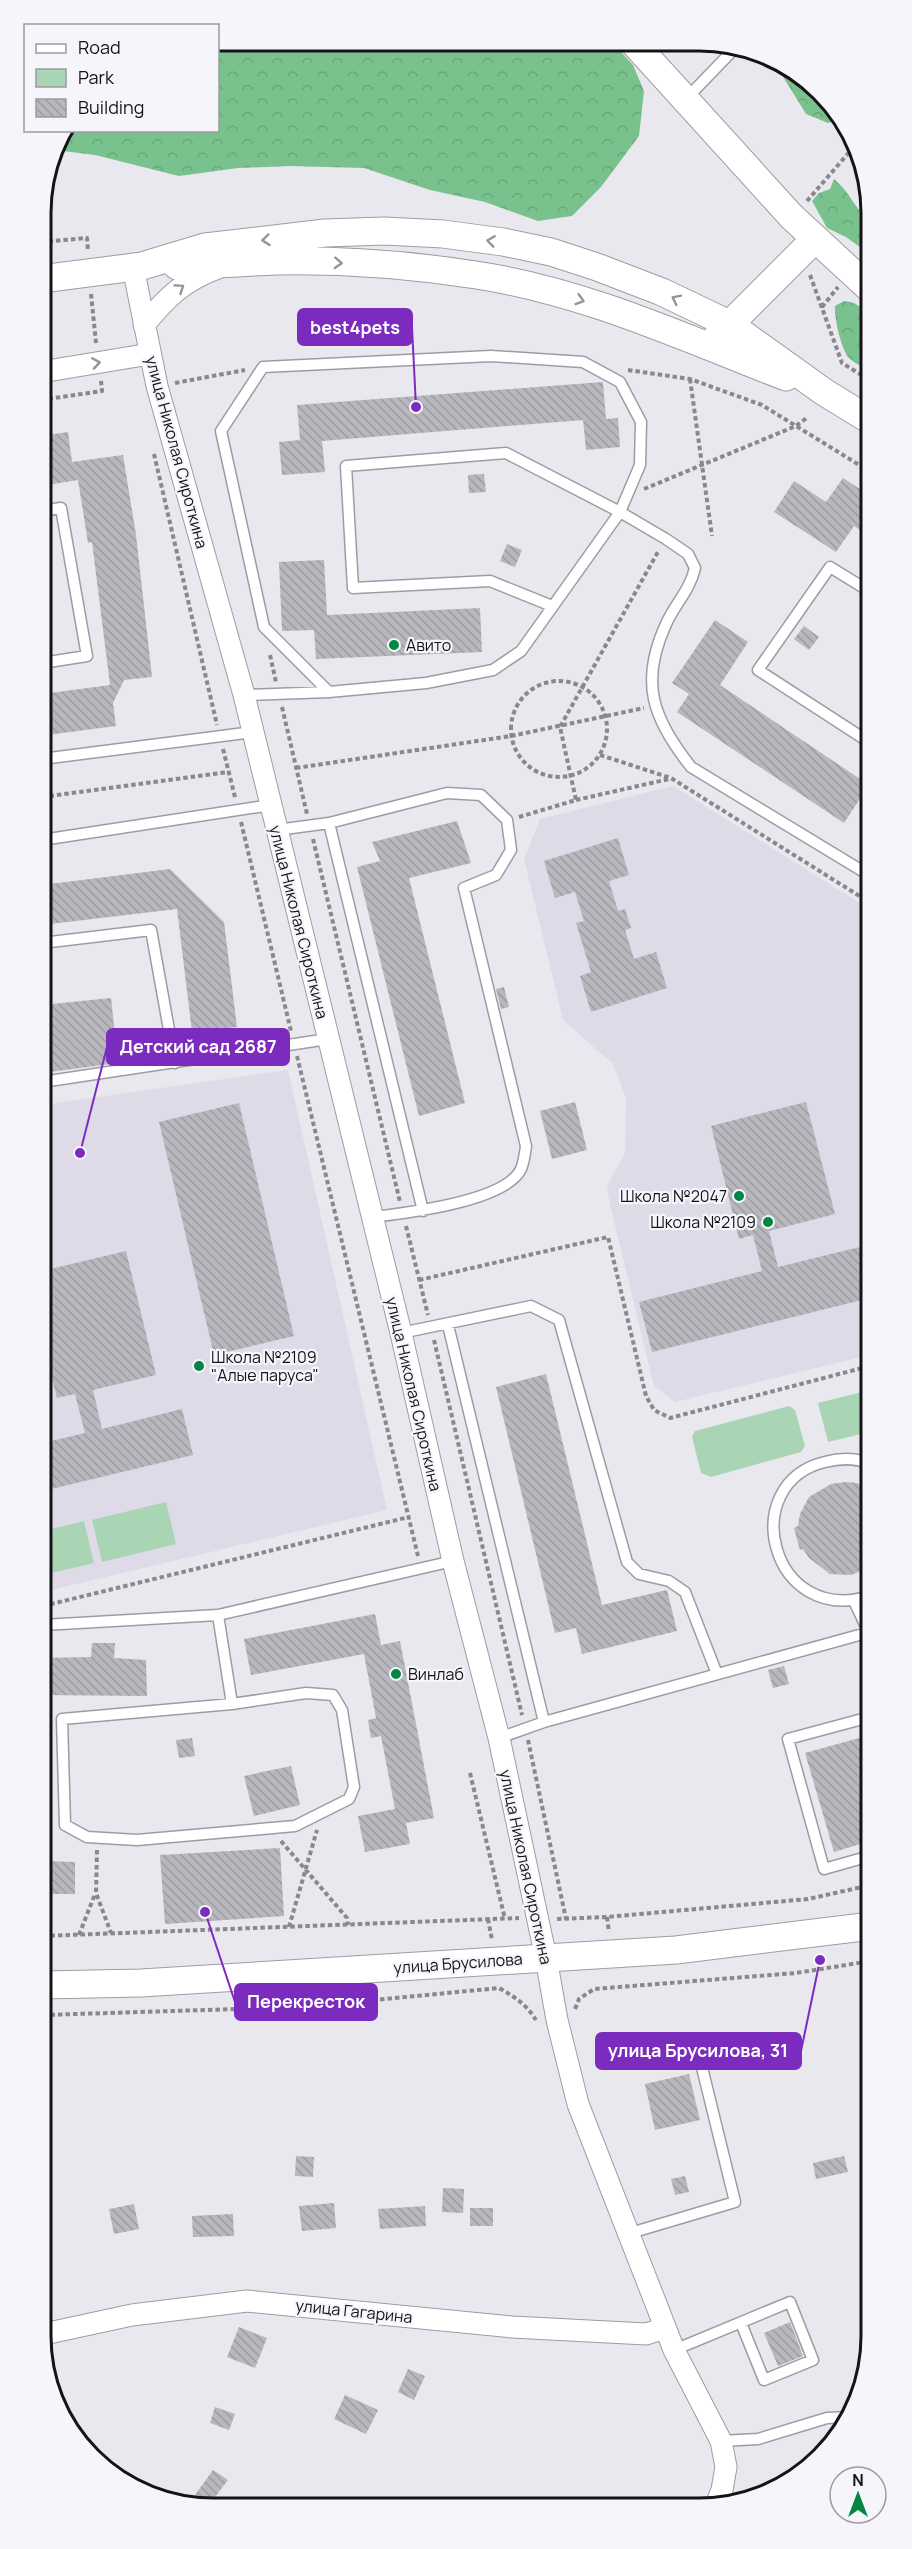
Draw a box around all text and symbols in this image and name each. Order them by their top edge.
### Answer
legend [24,24,219,132]
text: Road [78,35,121,59]
text: Park [78,65,115,89]
text: Building [78,95,144,119]
one-way arrow [262,233,271,246]
one-way arrow [487,235,496,247]
one-way arrow [334,256,343,269]
one-way arrow [173,284,184,295]
one-way arrow [574,293,585,305]
one-way arrow [672,295,683,306]
callout: best4pets [298,309,412,345]
text: best4pets [310,315,400,339]
street label: улица Николая Сироткина [141,353,213,551]
one-way arrow [90,357,100,370]
place label: Авито [406,634,451,656]
marker: Авито [387,638,401,652]
street label: улица Николая Сироткина [264,823,334,1021]
callout: Детский сад 2687 [107,1029,289,1065]
text: Детский сад 2687 [119,1034,277,1058]
place label: Школа №2047 [620,1185,727,1207]
marker: Школа №2047 [732,1189,746,1203]
place label: Школа №2109 [650,1211,756,1233]
marker: Школа №2109 [761,1215,775,1229]
street label: улица Николая Сироткина [381,1295,447,1493]
place label: Школа №2109 "Алые паруса" [211,1346,319,1386]
marker: Школа №2109 "Алые паруса" [192,1359,206,1373]
place label: Винлаб [408,1663,464,1685]
marker: Винлаб [389,1667,403,1681]
street label: улица Николая Сироткина [495,1768,557,1966]
street label: улица Брусилова [393,1948,523,1978]
callout: Перекресток [235,1984,377,2020]
text: Перекресток [247,1989,366,2013]
callout: улица Брусилова, 31 [596,2033,801,2069]
text: улица Брусилова, 31 [608,2038,788,2062]
street label: улица Гагарина [294,2294,414,2328]
north arrow [828,2465,888,2525]
text: N [852,2469,864,2491]

